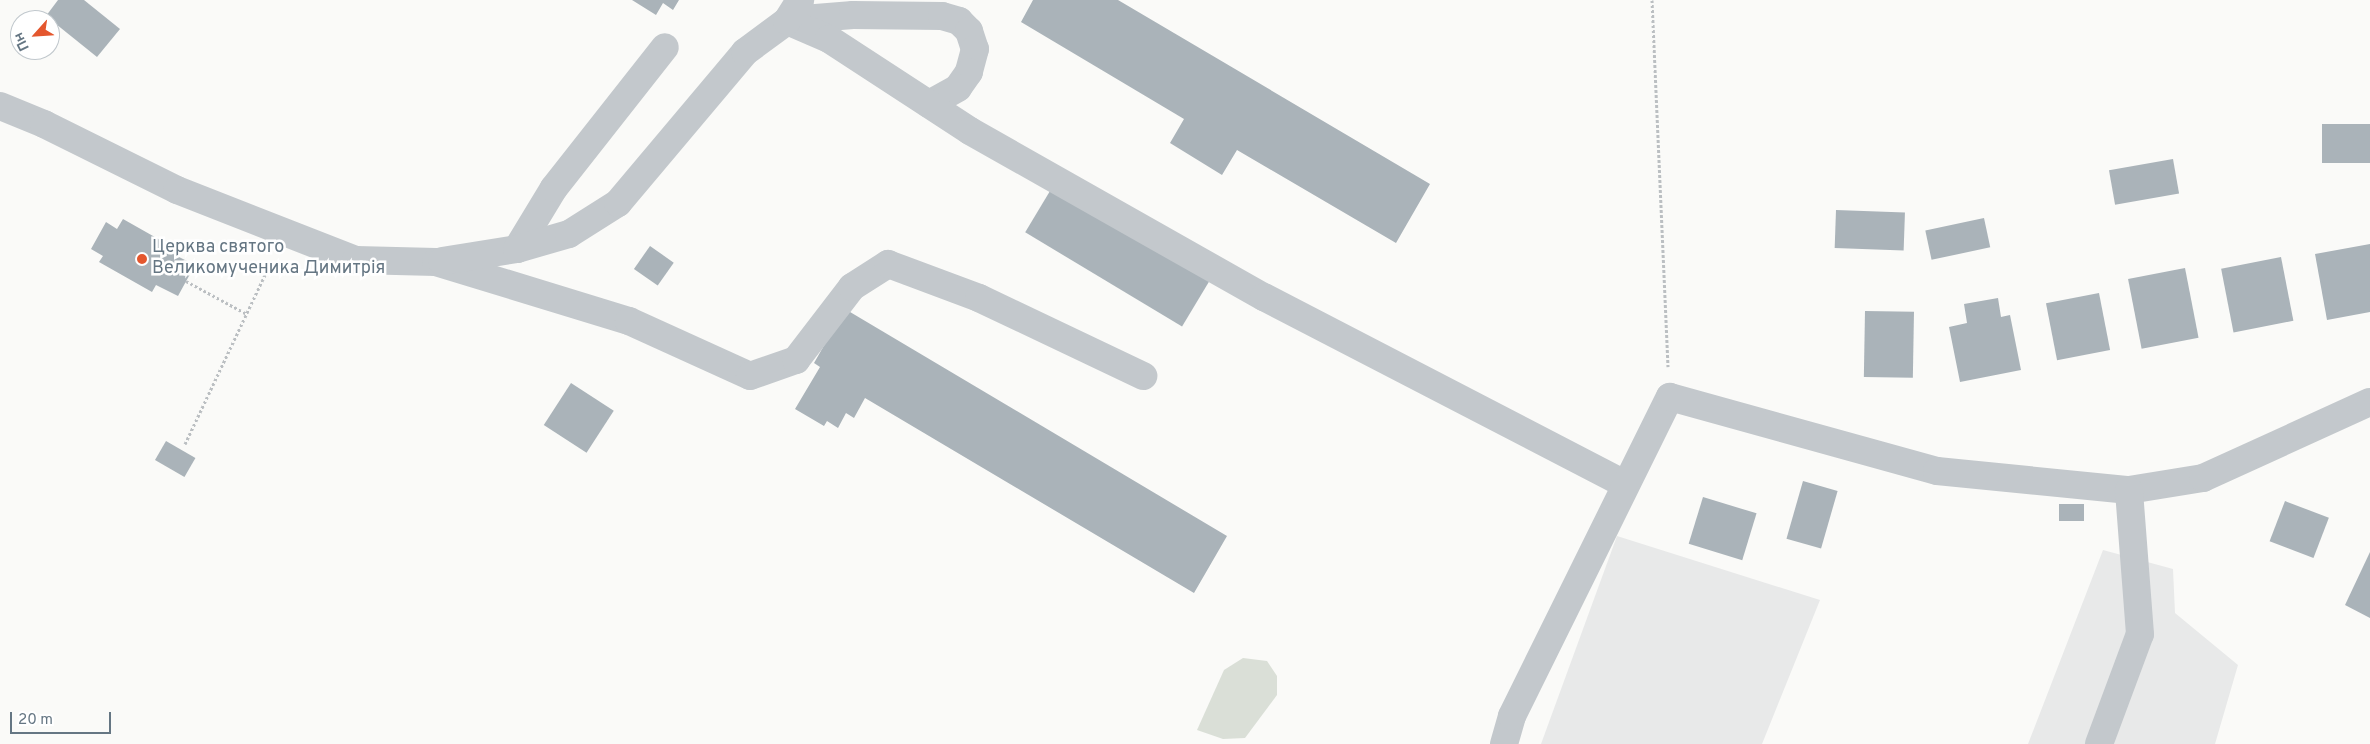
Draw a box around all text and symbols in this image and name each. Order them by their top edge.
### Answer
north arrow [10,10,60,60]
text: Пн [10,29,34,54]
place label: Церква святого Великомученика Димитрія [152,238,385,280]
marker: Церква святого Великомученика Димитрія [136,253,148,265]
scale bar [12,702,114,734]
text: 20 m [18,711,53,730]

